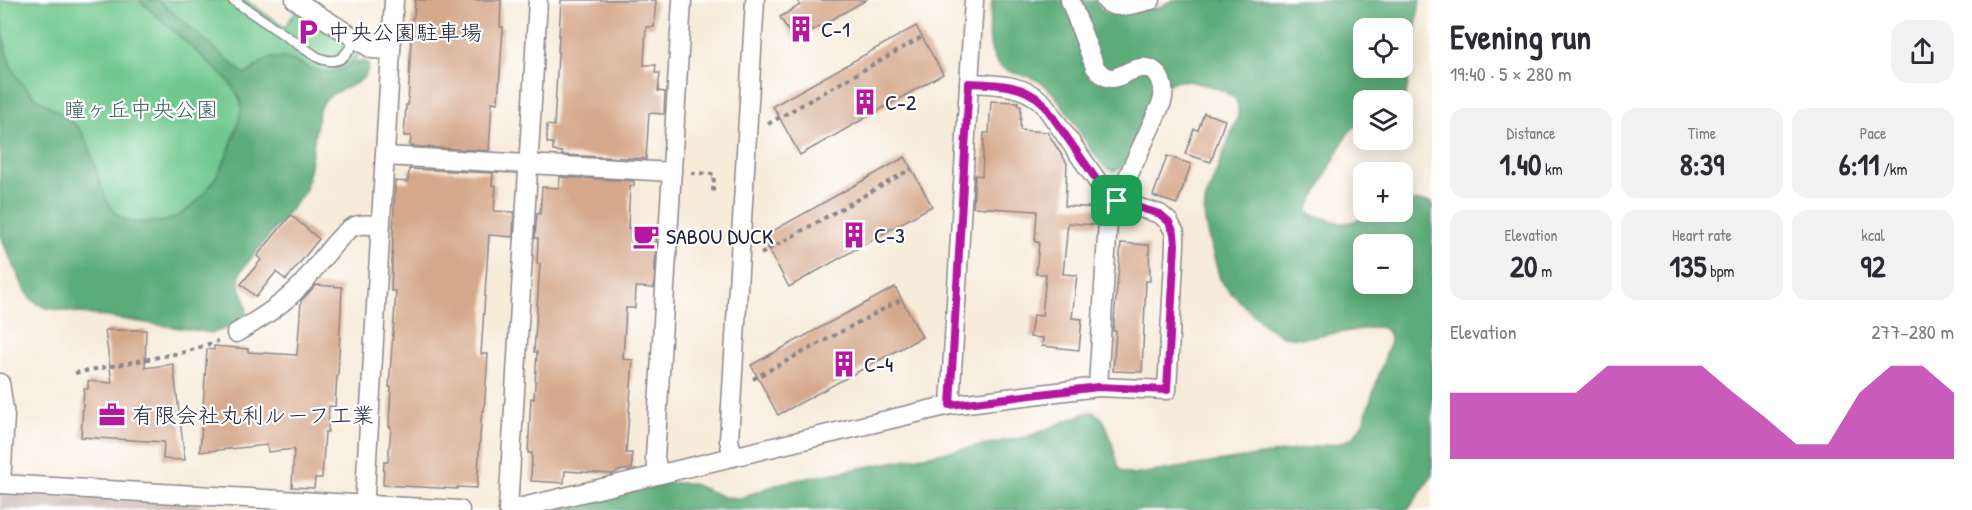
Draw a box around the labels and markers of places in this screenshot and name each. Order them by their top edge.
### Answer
building icon: C-1 [786,14,816,44]
place label: C-1 [821,14,850,44]
parking icon: 中央公園駐車場 [293,17,323,47]
place label: 中央公園駐車場 [328,17,482,47]
building icon: C-2 [850,87,880,117]
place label: C-2 [885,87,917,117]
pin [1091,175,1142,226]
building icon: C-3 [839,220,869,250]
place label: C-3 [874,220,905,250]
cafe icon: SABOU DUCK [631,221,661,251]
place label: SABOU DUCK [666,221,774,251]
building icon: C-4 [829,349,859,379]
place label: C-4 [864,349,893,379]
office icon: 有限会社丸利ルーフ工業 [97,400,127,430]
place label: 有限会社丸利ルーフ工業 [132,400,374,430]

